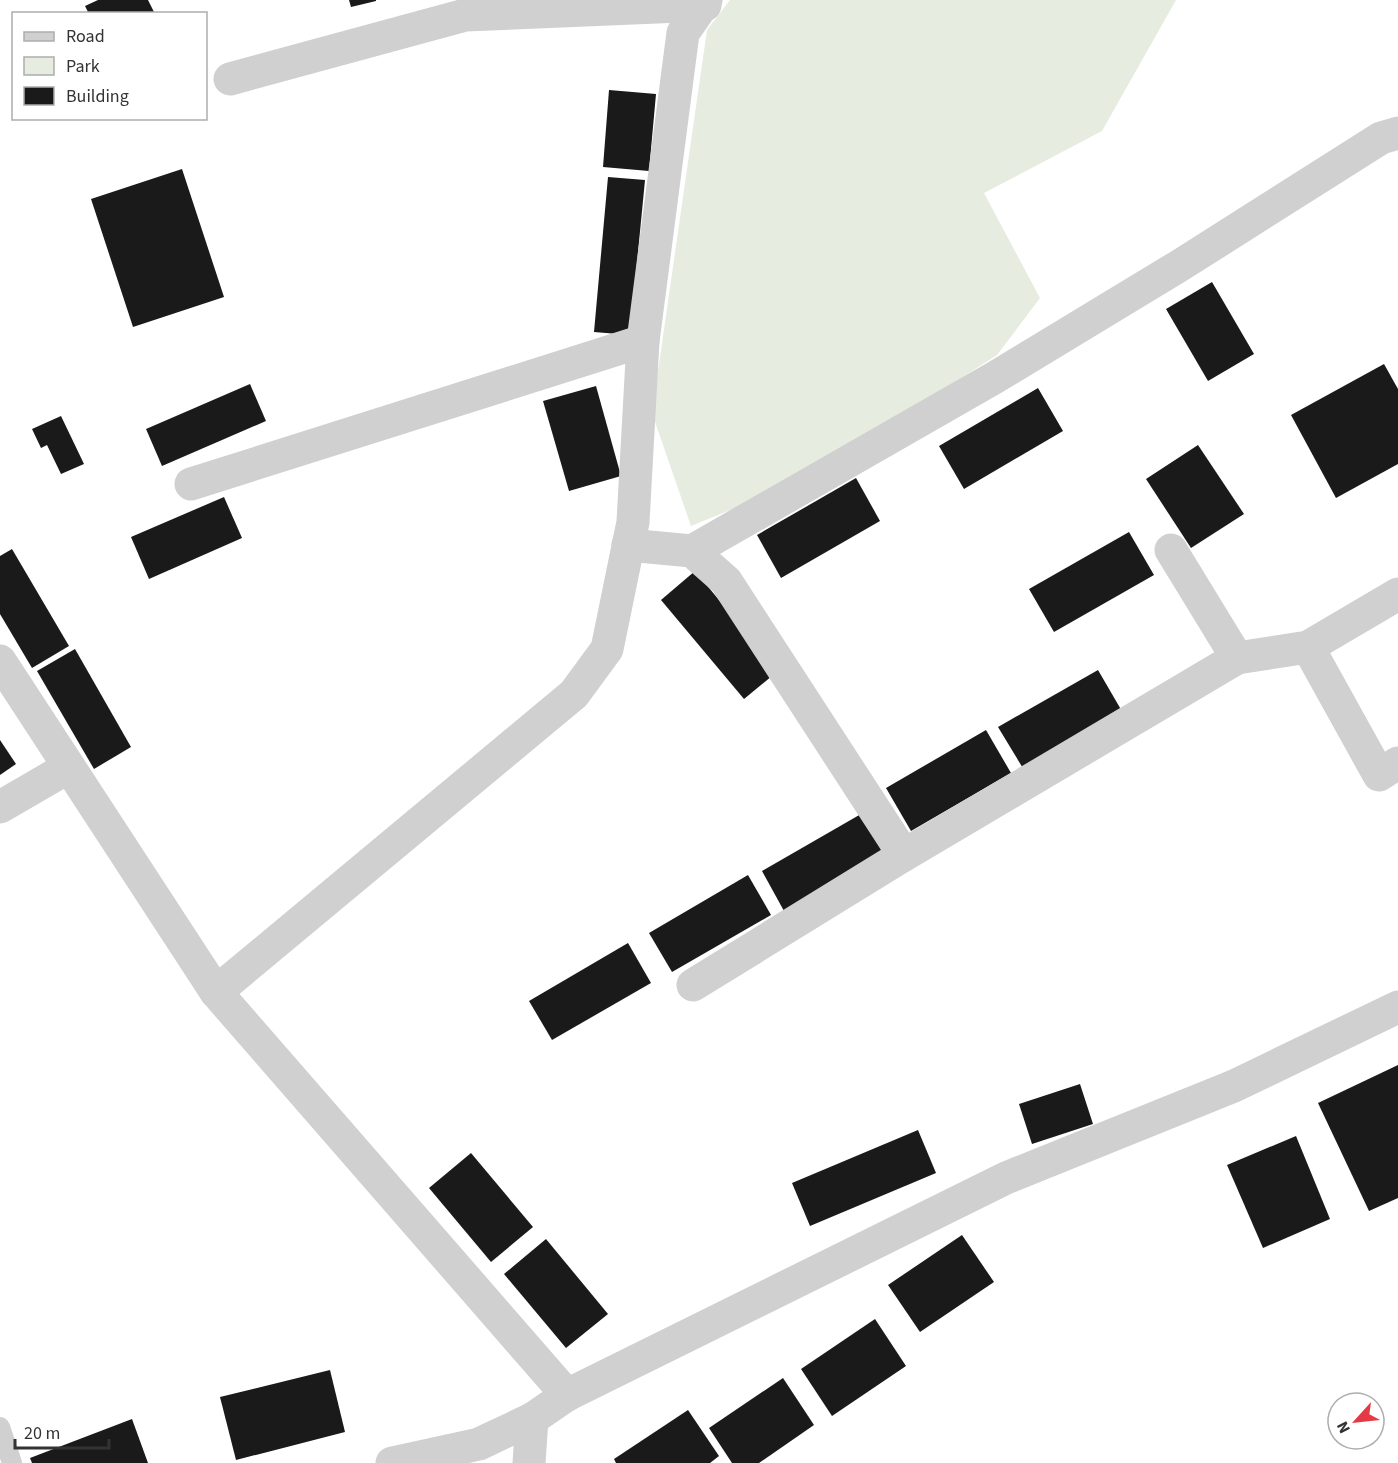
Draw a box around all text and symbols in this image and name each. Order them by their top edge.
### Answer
legend [12,12,207,120]
text: Road [66,24,105,49]
text: Park [66,54,100,79]
text: Building [66,84,129,109]
north arrow [1326,1391,1386,1451]
scale bar [15,1412,110,1450]
text: N [1331,1418,1356,1437]
text: 20 m [24,1421,60,1446]

